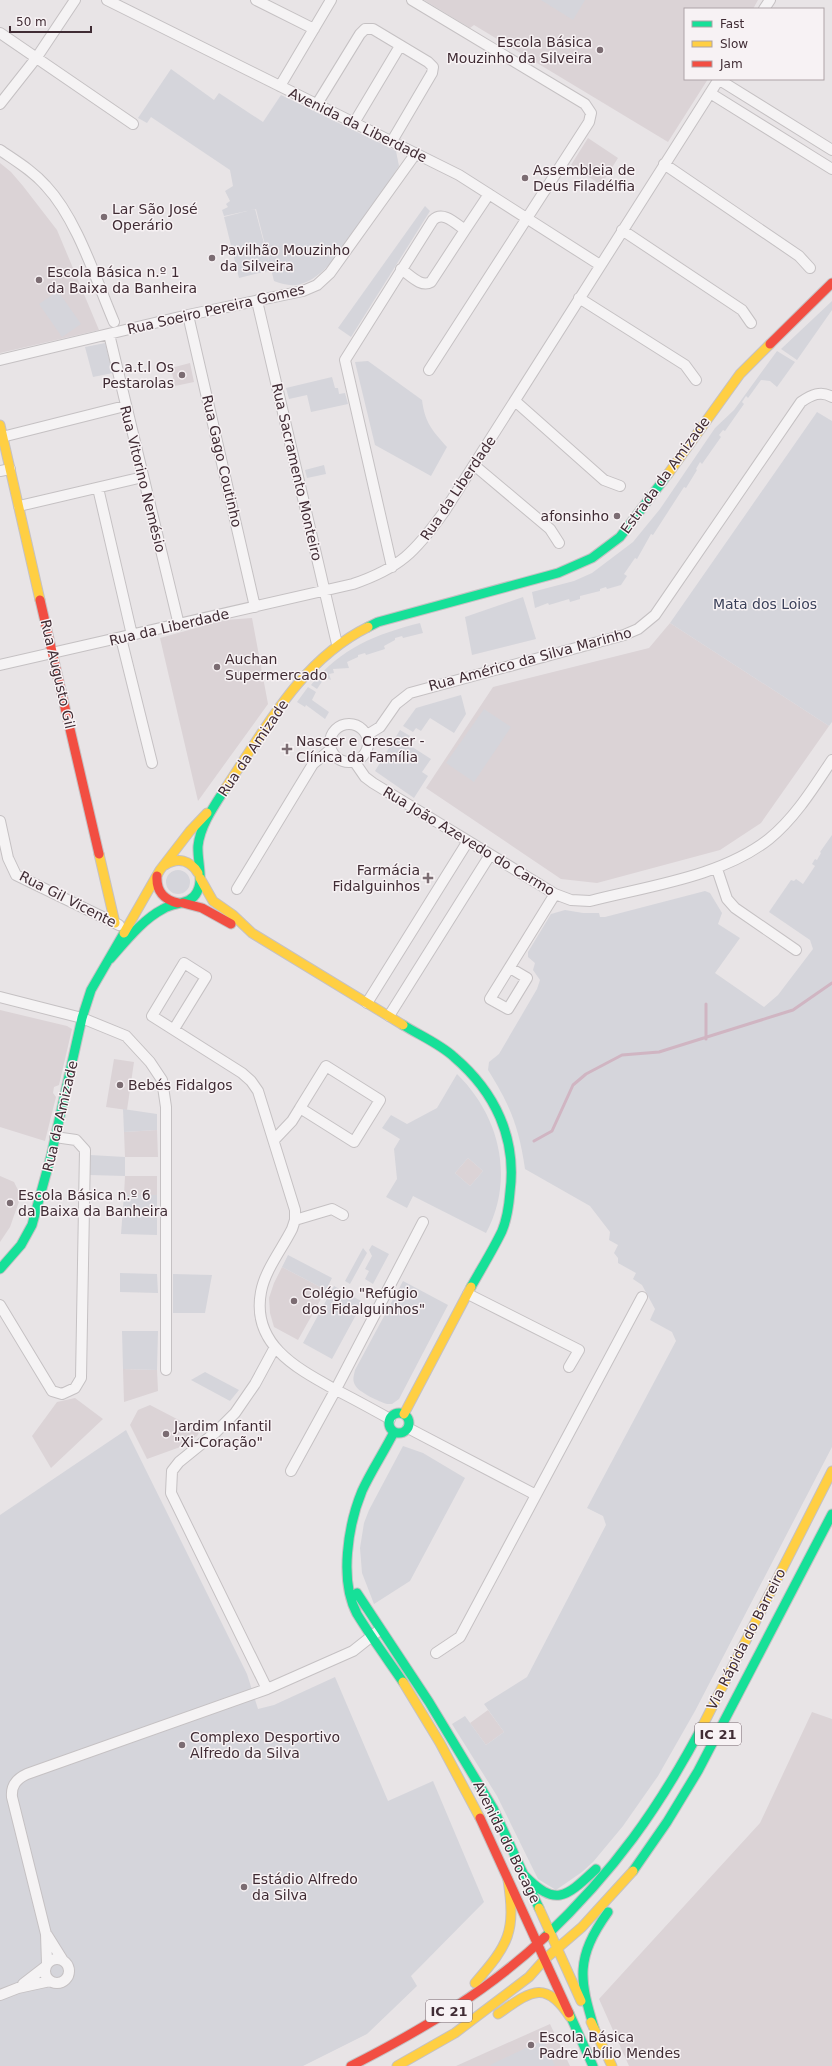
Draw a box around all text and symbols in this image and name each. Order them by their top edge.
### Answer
scale bar [10,8,91,34]
legend [684,8,824,80]
text: 50 m [16,15,47,29]
text: Fast [720,17,744,31]
place label: Escola Básica Mouzinho da Silveira [447,34,592,66]
text: Slow [720,37,748,51]
marker: Escola Básica Mouzinho da Silveira [595,45,605,55]
text: Jam [719,57,743,71]
street label: Avenida da Liberdade [286,85,430,165]
place label: Assembleia de Deus Filadélfia [533,162,635,194]
marker: Assembleia de Deus Filadélfia [520,173,530,183]
place label: Lar São José Operário [112,201,198,233]
marker: Lar São José Operário [99,212,109,222]
place label: Pavilhão Mouzinho da Silveira [220,242,350,274]
marker: Pavilhão Mouzinho da Silveira [207,253,217,263]
place label: Escola Básica n.º 1 da Baixa da Banheira [47,264,197,296]
marker: Escola Básica n.º 1 da Baixa da Banheira [34,275,44,285]
street label: Rua Soeiro Pereira Gomes [126,281,306,337]
place label: C.a.t.l Os Pestarolas [102,359,174,391]
marker: C.a.t.l Os Pestarolas [177,370,187,380]
street label: Rua Sacramento Monteiro [269,382,325,562]
street label: Rua Gago Coutinho [199,393,245,529]
street label: Rua Vitorino Nemésio [117,404,169,554]
street label: Estrada da Amizade [617,414,713,536]
street label: Rua da Liberdade [417,433,499,543]
place label: afonsinho [541,508,609,524]
marker: afonsinho [612,511,622,521]
park label: Mata dos Loios [713,596,817,612]
street label: Rua da Liberdade [107,605,231,649]
street label: Rua Augusto Gil [38,618,78,730]
street label: Rua Américo da Silva Marinho [427,624,633,694]
place label: Auchan Supermercado [225,651,327,683]
marker: Auchan Supermercado [212,662,222,672]
street label: Rua da Amizade [215,696,291,800]
place label: Nascer e Crescer - Clínica da Família [296,733,425,765]
marker: Nascer e Crescer - Clínica da Família [281,743,293,755]
street label: Rua João Azevedo do Carmo [380,783,558,899]
place label: Farmácia Fidalguinhos [332,862,420,894]
street label: Rua Gil Vicente [17,868,119,930]
marker: Farmácia Fidalguinhos [423,873,433,883]
street label: Rua da Amizade [39,1059,81,1173]
place label: Bebés Fidalgos [128,1077,233,1093]
marker: Bebés Fidalgos [115,1080,125,1090]
place label: Escola Básica n.º 6 da Baixa da Banheira [18,1187,168,1219]
marker: Escola Básica n.º 6 da Baixa da Banheira [5,1198,15,1208]
place label: Colégio "Refúgio dos Fidalguinhos" [302,1285,425,1317]
marker: Colégio "Refúgio dos Fidalguinhos" [289,1296,299,1306]
place label: Jardim Infantil "Xi-Coração" [173,1418,272,1450]
marker: Jardim Infantil "Xi-Coração" [161,1429,171,1439]
street label: Via Rápida do Barreiro [703,1566,789,1712]
road number: IC 21 [695,1723,741,1745]
place label: Complexo Desportivo Alfredo da Silva [190,1729,340,1761]
marker: Complexo Desportivo Alfredo da Silva [177,1740,187,1750]
street label: Avenida do Bocage [470,1778,544,1906]
place label: Estádio Alfredo da Silva [252,1871,358,1903]
marker: Estádio Alfredo da Silva [239,1882,249,1892]
road number: IC 21 [426,2000,472,2022]
place label: Escola Básica Padre Abílio Mendes [539,2029,680,2061]
marker: Escola Básica Padre Abílio Mendes [526,2040,536,2050]

